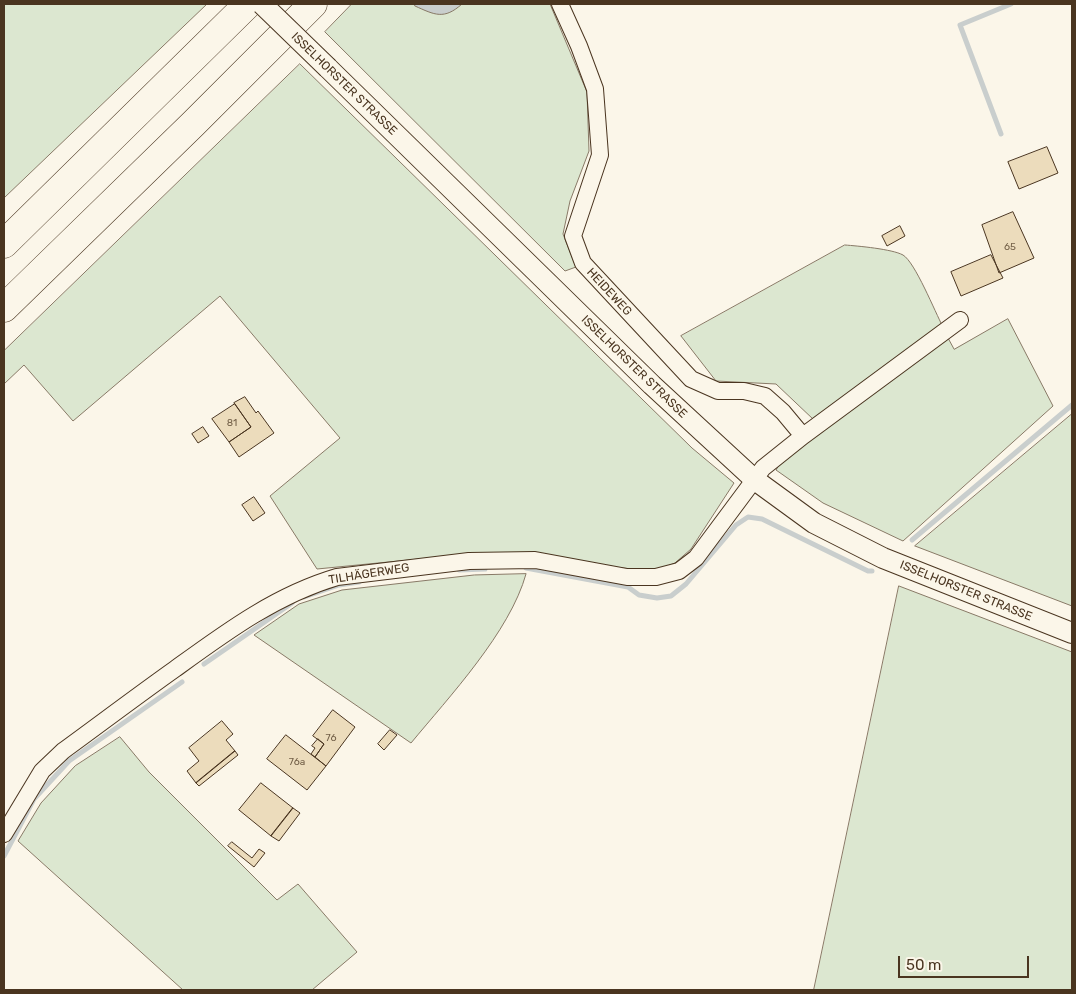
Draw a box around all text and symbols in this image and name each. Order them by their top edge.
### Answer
street label: ISSELHORSTER STRASSE [288,30,400,138]
house number: 65 [1004,241,1016,253]
street label: HEIDEWEG [583,265,635,319]
street label: ISSELHORSTER STRASSE [578,313,690,421]
house number: 81 [227,417,237,429]
street label: ISSELHORSTER STRASSE [898,558,1034,624]
street label: TILHÄGERWEG [328,561,410,587]
house number: 76 [326,732,336,744]
house number: 76a [289,756,305,768]
scale bar [901,946,1032,978]
text: 50 m [906,956,941,974]

